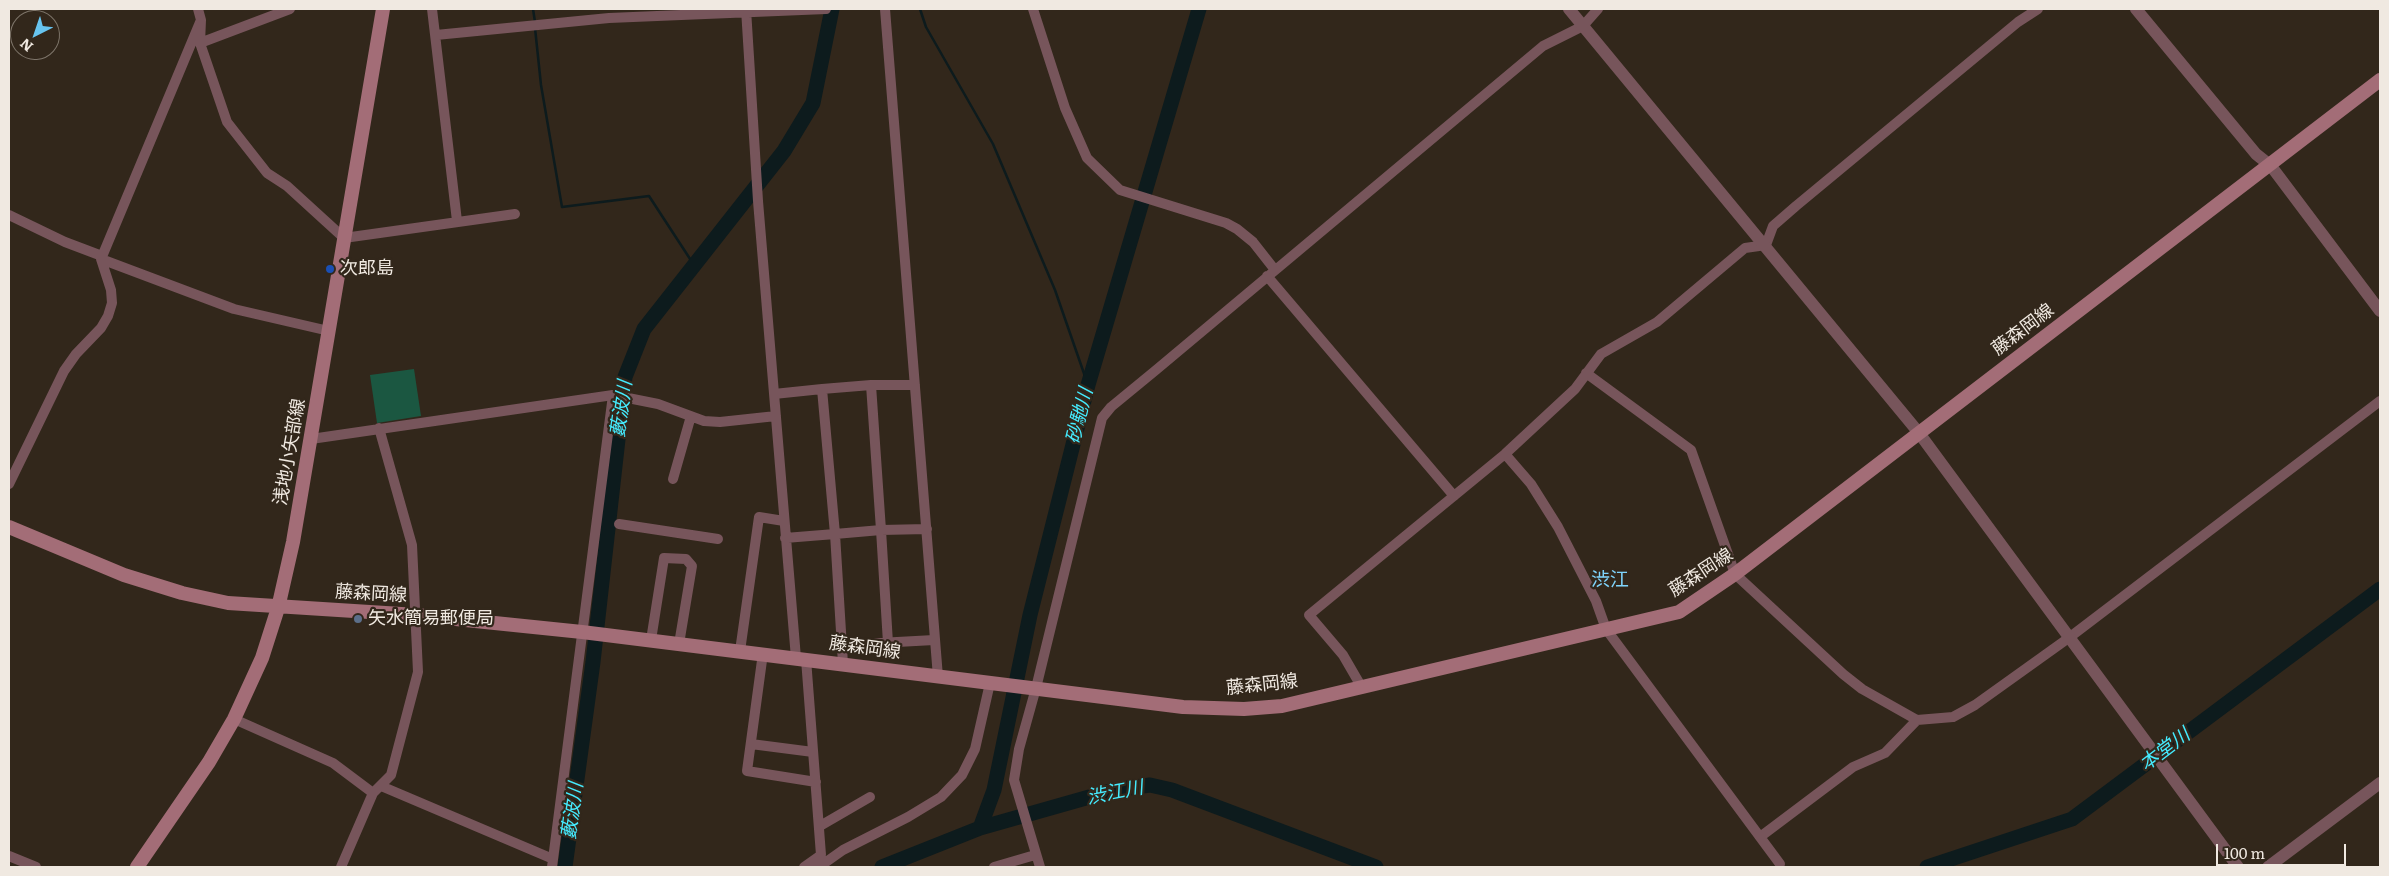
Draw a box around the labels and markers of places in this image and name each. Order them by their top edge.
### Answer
place label: 次郎島 [340,258,394,280]
marker: 次郎島 [324,263,336,275]
place label: 矢水簡易郵便局 [368,608,494,630]
marker: 矢水簡易郵便局 [352,613,364,625]

